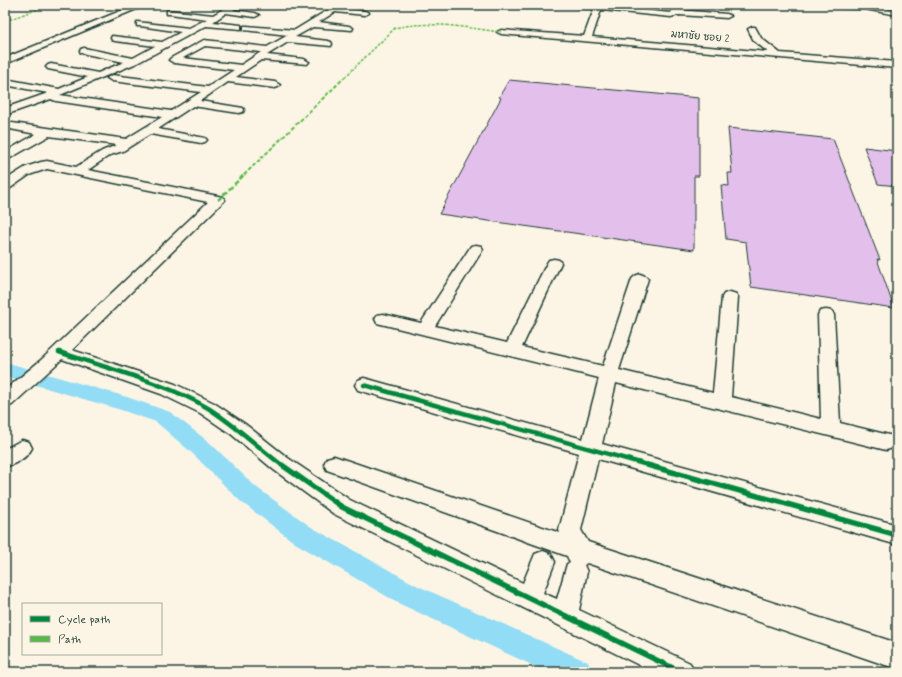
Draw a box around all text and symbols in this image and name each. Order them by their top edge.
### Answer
street label: มหาชัย ซอย 2 [670,27,730,46]
legend [22,603,162,655]
text: Cycle path [58,612,110,628]
text: Path [58,632,81,648]

